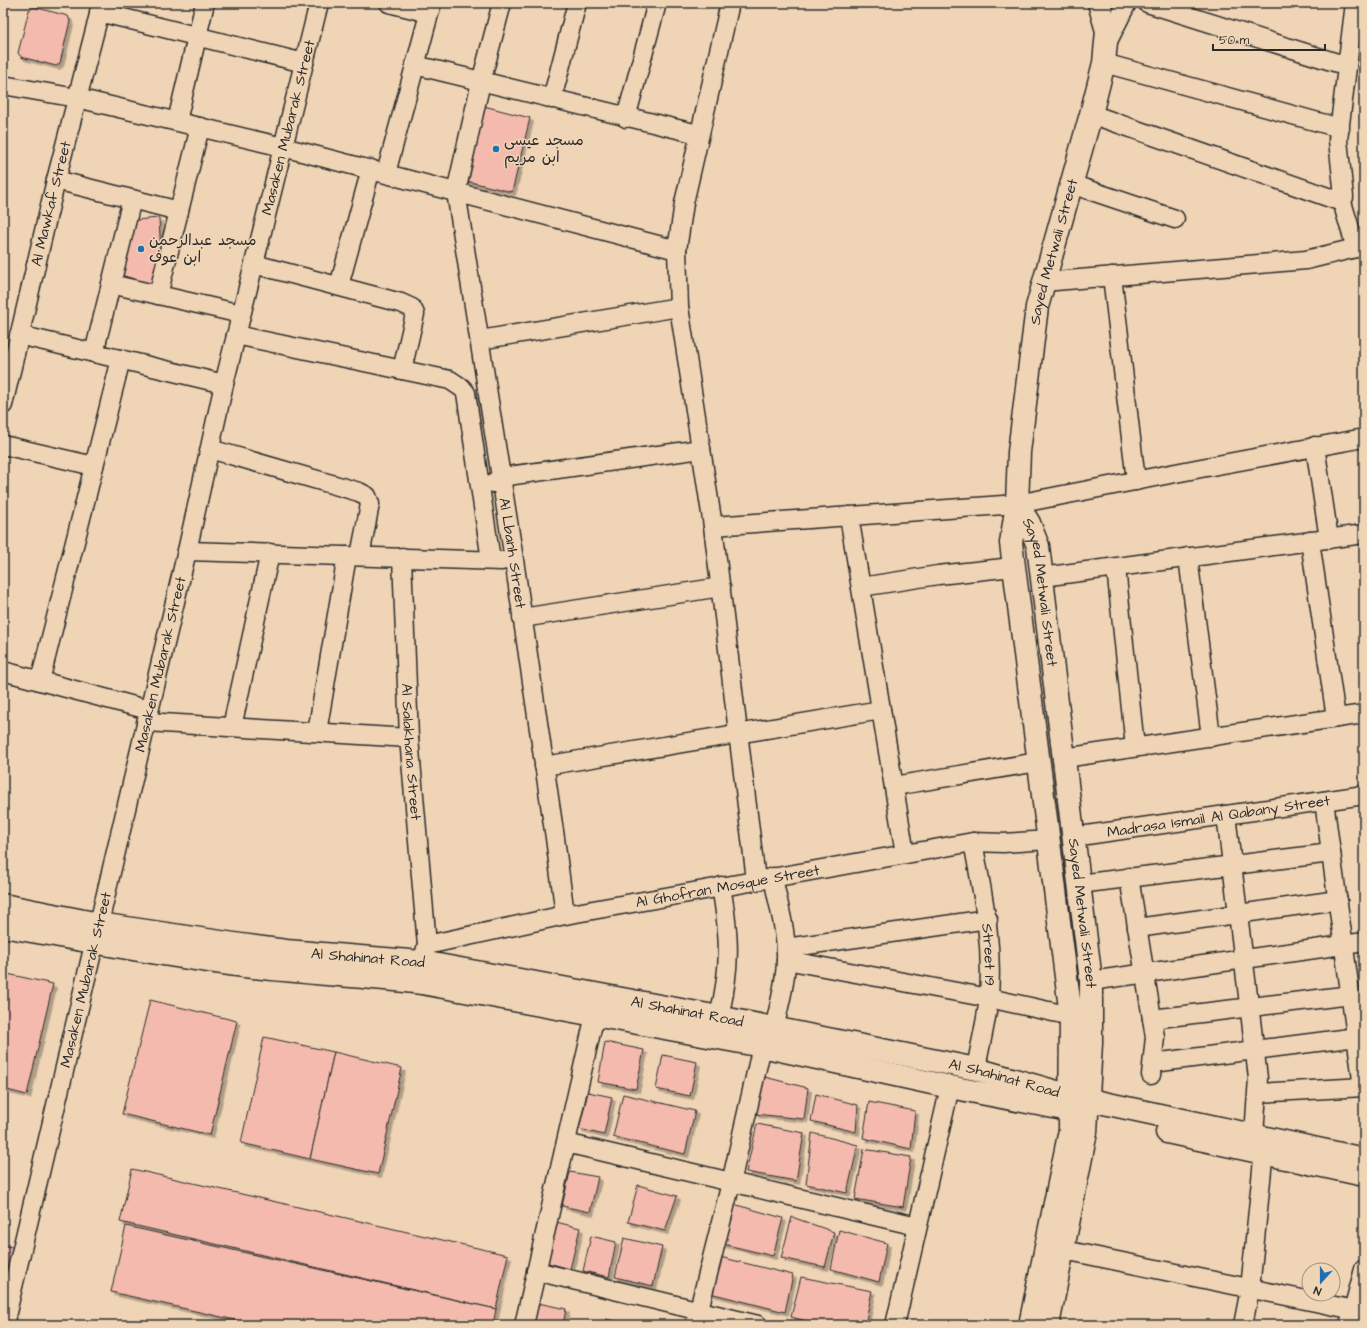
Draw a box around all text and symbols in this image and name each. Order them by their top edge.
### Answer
scale bar [1213,26,1325,52]
text: 50 m [1219,32,1250,49]
street label: Masaken Mubarak Street [257,38,320,217]
place label: مسجد عيسى ابن مريم [504,130,584,169]
street label: Al Mawkaf Street [26,139,77,268]
marker: مسجد عيسى ابن مريم [491,144,501,154]
street label: Sayed Metwali Street [1025,176,1083,326]
place label: مسجد عبدالرحمن ابن عوف [149,230,257,268]
marker: مسجد عبدالرحمن ابن عوف [136,244,146,254]
street label: Al Lbanh Street [493,496,531,610]
street label: Sayed Metwali Street [1017,514,1063,668]
street label: Masaken Mubarak Street [130,574,192,754]
street label: Al Salakhana Street [396,683,426,821]
street label: Madrasa Ismail Al Qabany Street [1106,790,1331,843]
street label: Sayed Metwali Street [1063,837,1101,988]
street label: Al Ghofran Mosque Street [634,860,821,913]
street label: Masaken Mubarak Street [55,890,117,1069]
street label: Street 19 [976,922,1000,986]
street label: Al Shahinat Road [310,943,426,973]
street label: Al Shahinat Road [629,991,746,1033]
street label: Al Shahinat Road [947,1054,1062,1103]
north arrow [1301,1262,1341,1302]
text: N [1312,1283,1324,1299]

